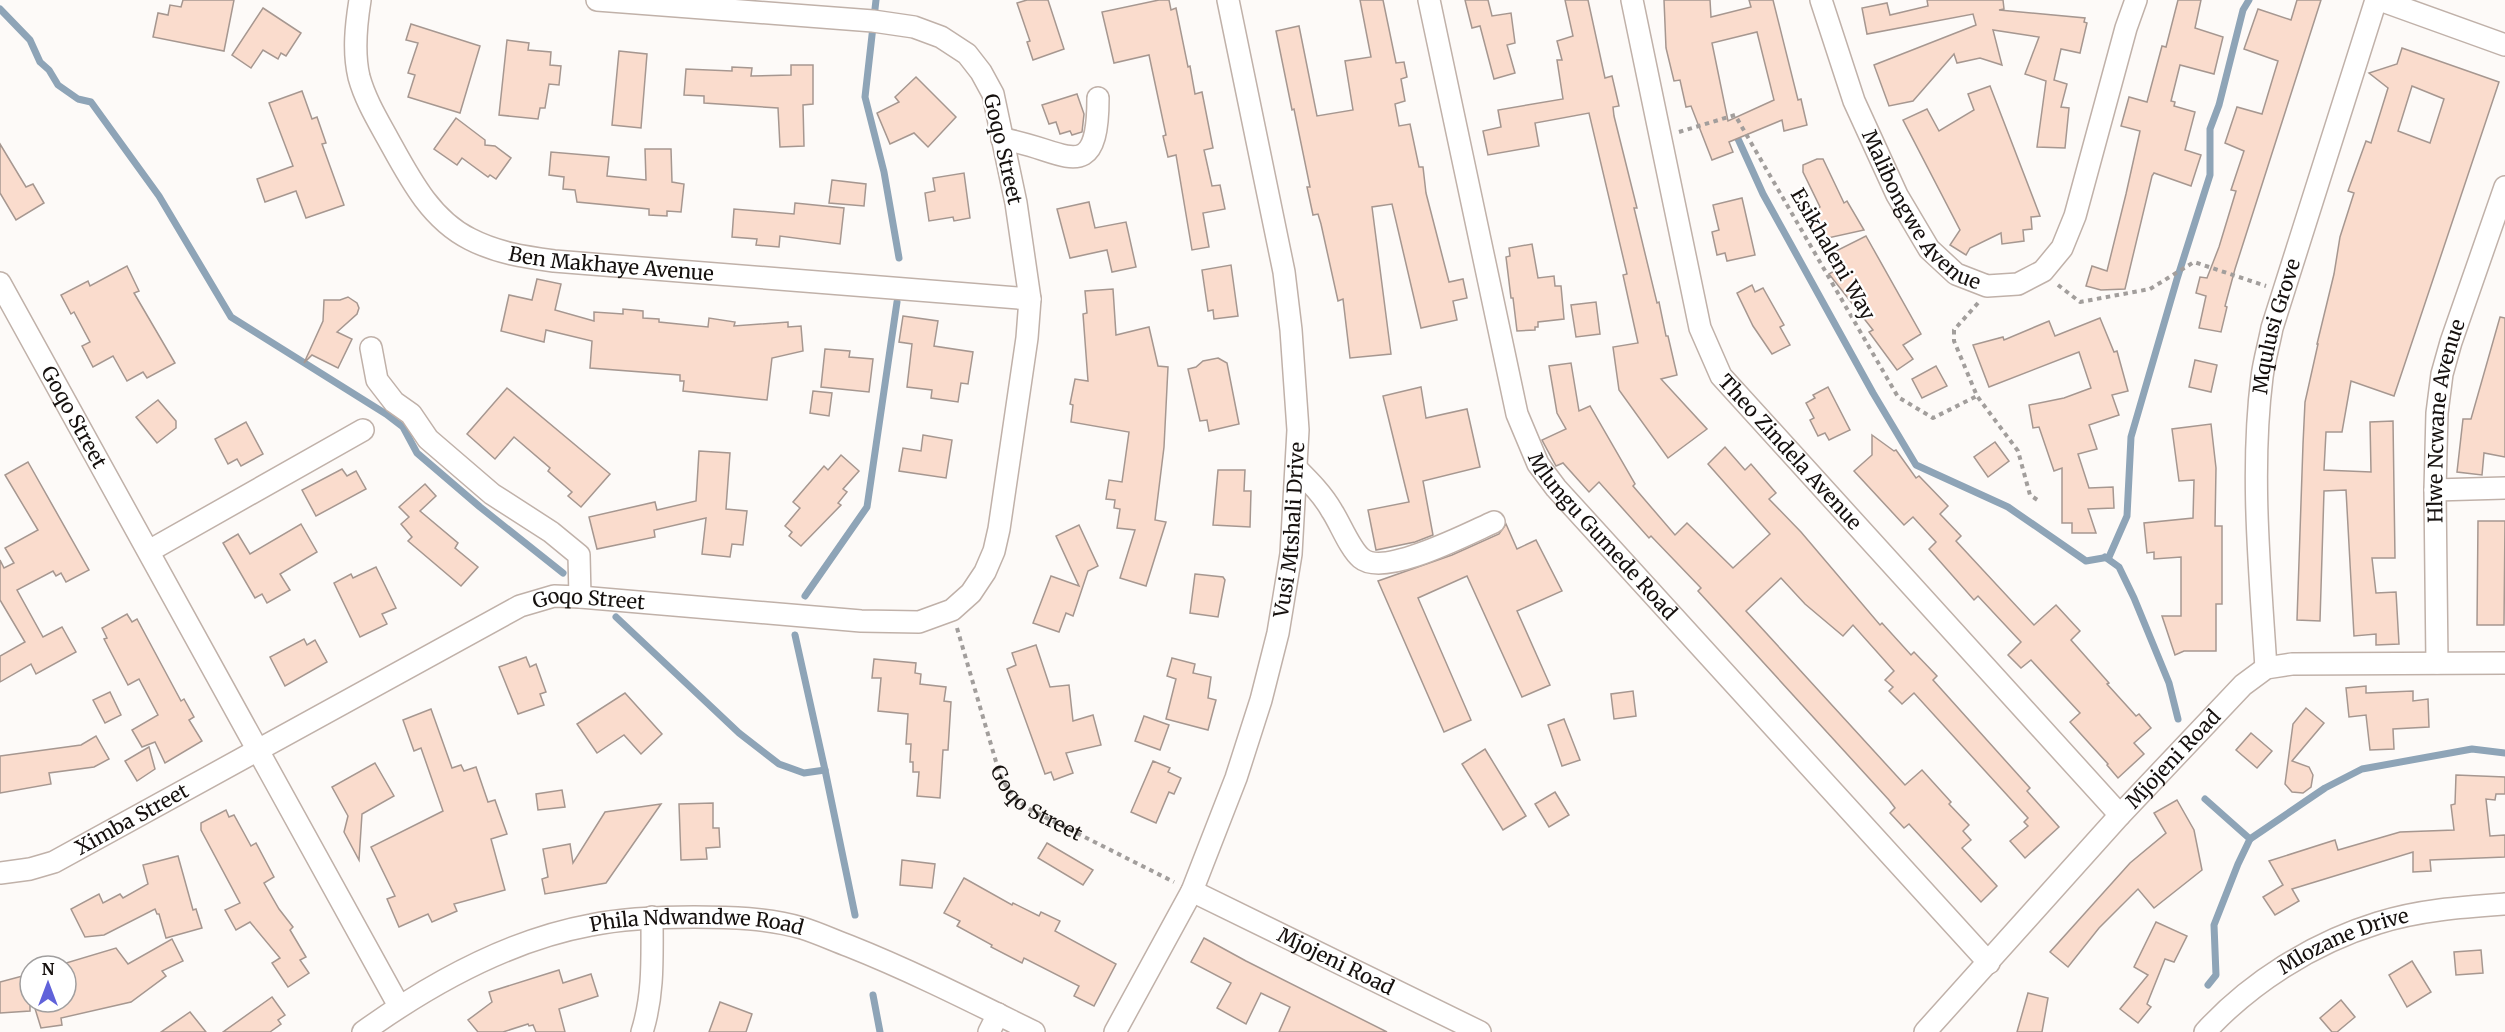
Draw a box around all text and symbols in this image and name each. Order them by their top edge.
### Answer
street label: Goqo Street [979,91,1028,207]
street label: Malibongwe Avenue [1857,126,1984,294]
street label: Esikhaleni Way [1786,183,1881,324]
street label: Ben Makhaye Avenue [506,241,715,286]
street label: Mqulusi Grove [2247,255,2305,395]
street label: Hlwe Ncwane Avenue [2422,316,2470,523]
street label: Goqo Street [36,361,113,472]
street label: Theo Zindela Avenue [1713,369,1867,535]
street label: Vusi Mtshali Drive [1268,441,1309,620]
street label: Mlungu Gumede Road [1523,449,1683,625]
street label: Goqo Street [529,582,646,615]
street label: Mjojeni Road [2120,704,2225,813]
street label: Goqo Street [985,761,1087,846]
street label: Ximba Street [71,778,193,860]
street label: Mlozane Drive [2273,902,2411,979]
street label: Phila Ndwandwe Road [587,904,807,940]
street label: Mjojeni Road [1274,922,1398,1000]
north arrow [18,954,78,1014]
text: N [42,959,55,979]

